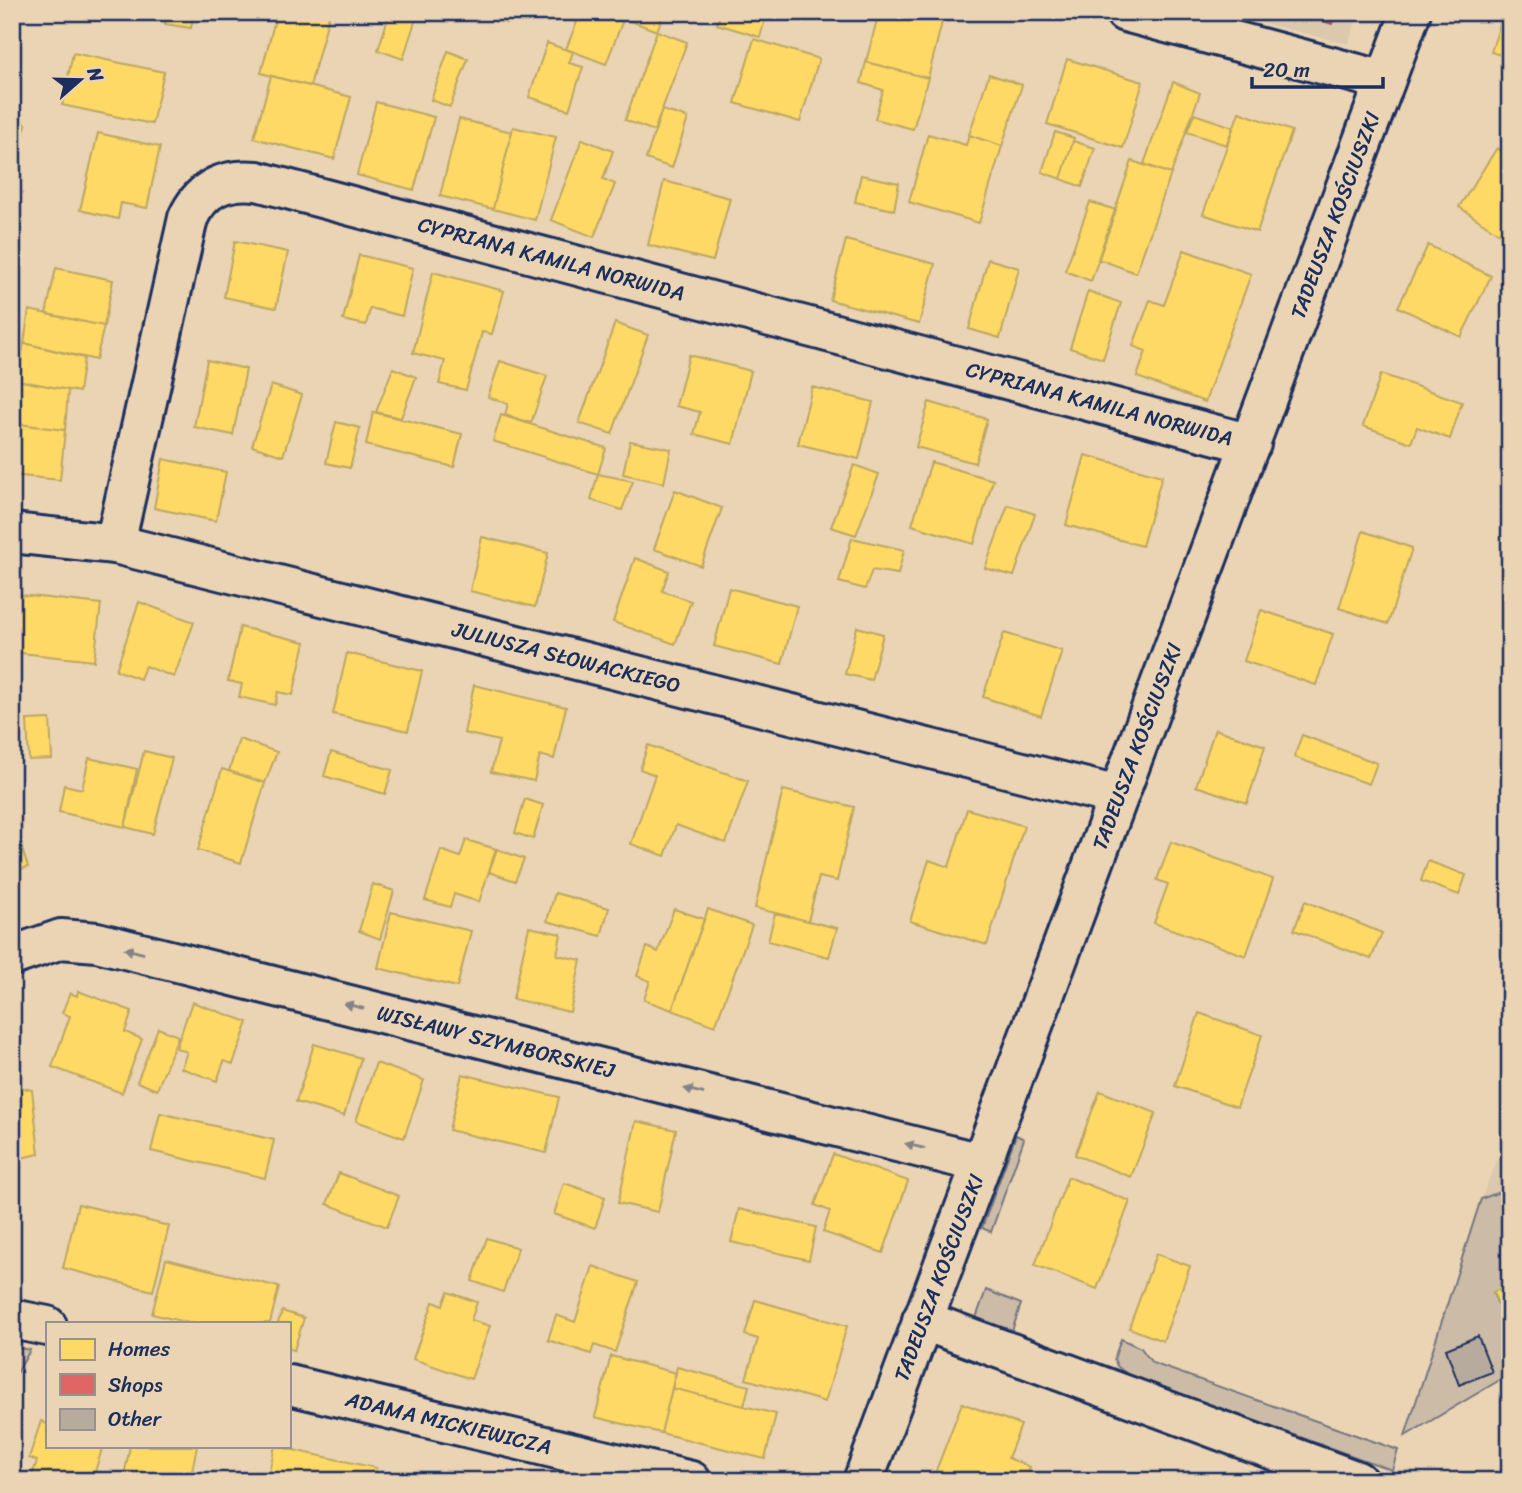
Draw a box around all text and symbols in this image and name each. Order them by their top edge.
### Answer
north arrow [46,46,116,116]
scale bar [1252,46,1384,90]
text: 20 m [1263,51,1310,89]
text: N [77,62,114,87]
street label: TADEUSZA KOŚCIUSZKI [1279,105,1391,325]
street label: CYPRIANA KAMILA NORWIDA [414,205,689,312]
street label: CYPRIANA KAMILA NORWIDA [962,350,1237,457]
street label: JULIUSZA SŁOWACKIEGO [447,610,685,704]
street label: TADEUSZA KOŚCIUSZKI [1081,637,1193,856]
one-way arrow [123,945,145,956]
street label: WISŁAWY SZYMBORSKIEJ [373,994,620,1090]
one-way arrow [343,1000,365,1011]
one-way arrow [683,1085,705,1096]
one-way arrow [904,1140,926,1151]
street label: TADEUSZA KOŚCIUSZKI [883,1168,995,1387]
legend [46,1322,290,1448]
text: Homes [108,1330,170,1368]
text: Shops [108,1366,163,1404]
street label: ADAMA MICKIEWICZA [341,1380,555,1466]
text: Other [108,1400,163,1438]

